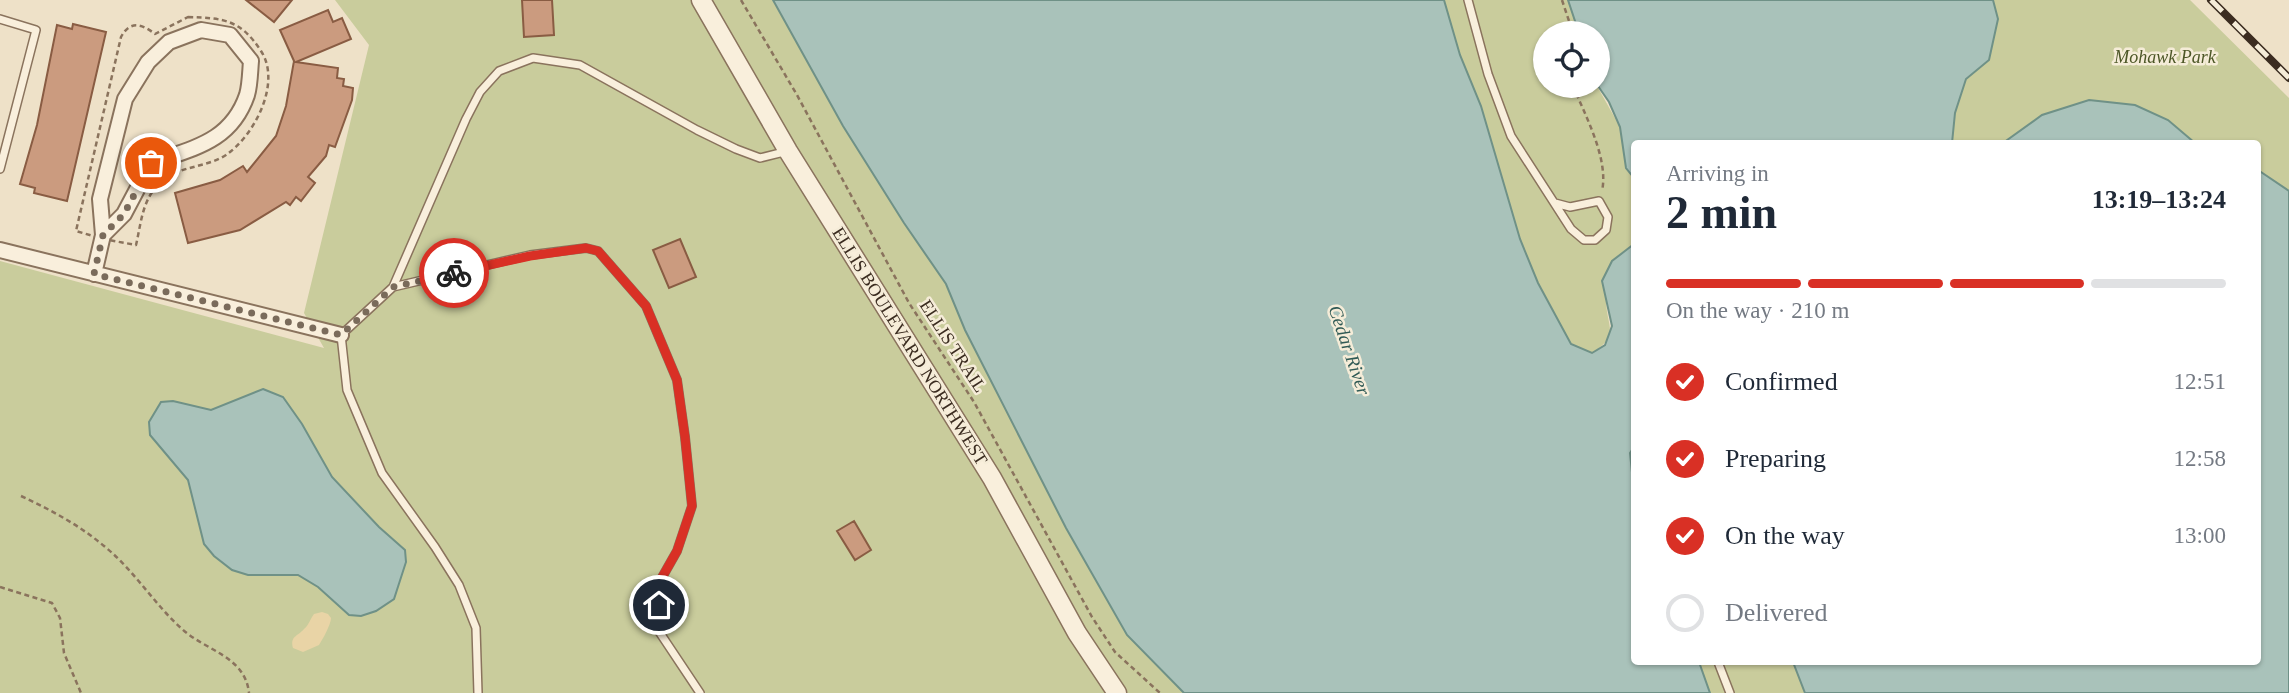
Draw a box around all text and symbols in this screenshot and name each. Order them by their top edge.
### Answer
map controls [1533,21,1610,98]
button: locate [1533,21,1610,98]
park label: Mohawk Park [2113,47,2217,67]
pin [121,133,181,193]
icon: bag [132,144,170,182]
text: Arriving in [1666,161,1769,186]
text: 13:19–13:24 [2092,185,2226,214]
text: 2 min [1666,187,1777,238]
street label: ELLIS BOULEVARD NORTHWEST [828,223,992,469]
courier [419,238,489,308]
icon: bike [435,254,473,292]
street label: ELLIS TRAIL [916,296,990,396]
text: On the way · 210 m [1666,298,1849,323]
water label: Cedar River [1324,303,1375,398]
icon: check [1666,363,1704,401]
text: Confirmed [1725,367,1838,396]
text: 12:51 [2174,369,2226,394]
icon: check [1666,440,1704,478]
text: Preparing [1725,444,1826,473]
text: 12:58 [2174,446,2226,471]
icon: check [1666,517,1704,555]
text: On the way [1725,521,1845,550]
text: 13:00 [2174,523,2226,548]
pin [629,575,689,635]
icon: home [640,586,678,624]
text: Delivered [1725,598,1828,627]

